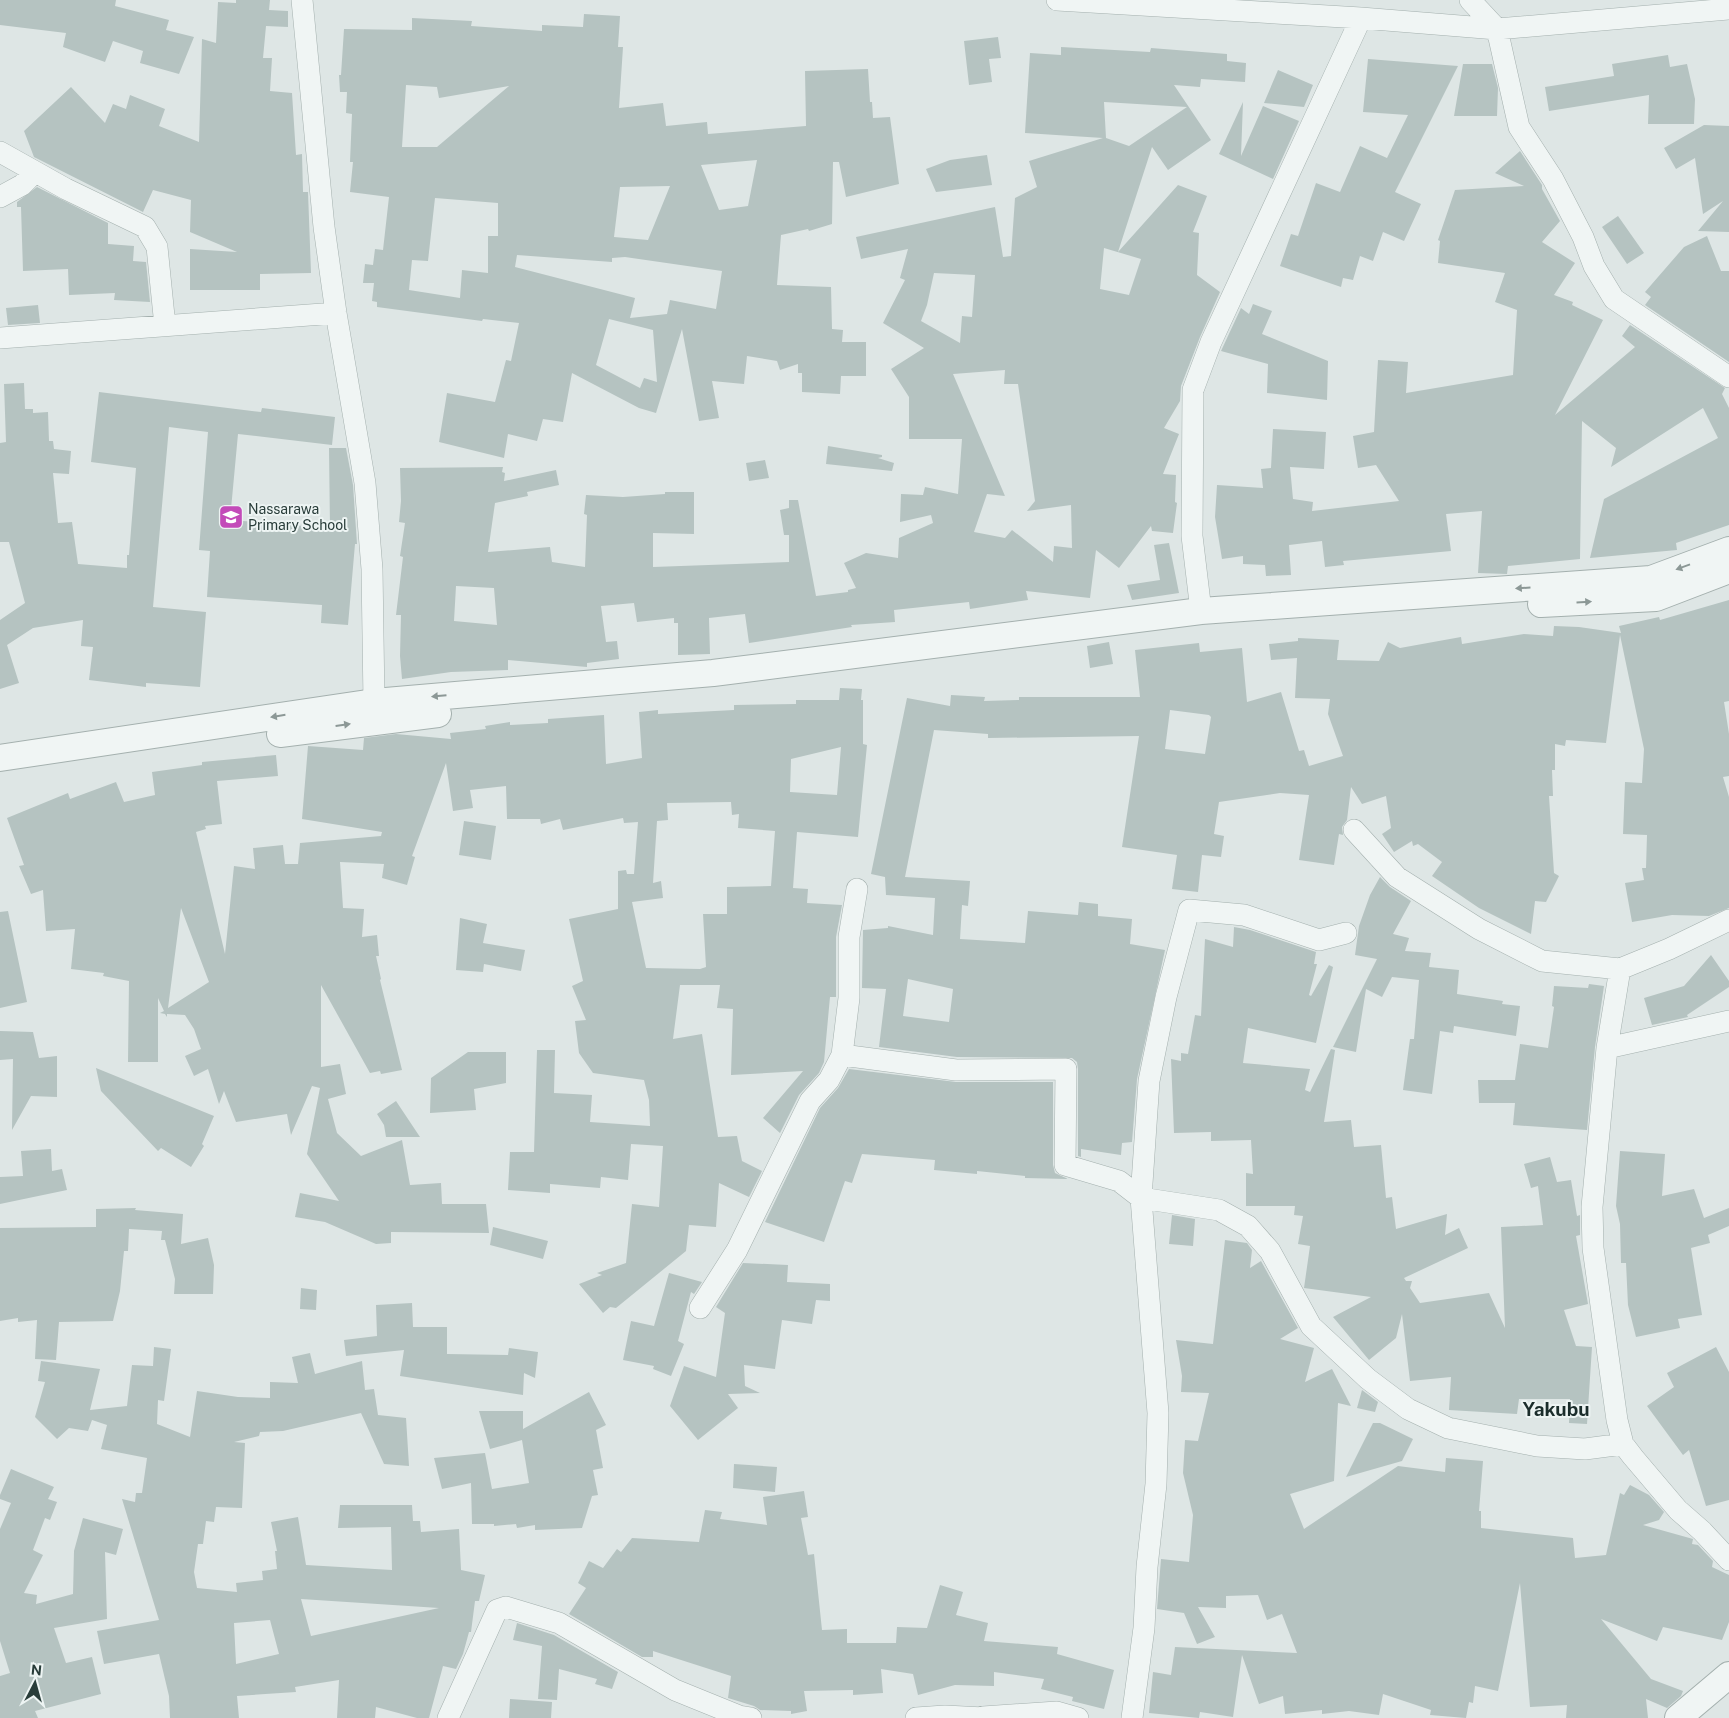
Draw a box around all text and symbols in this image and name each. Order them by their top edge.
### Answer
place label: Nassarawa Primary School [248,501,347,533]
school or university icon: Nassarawa Primary School [218,504,244,530]
one-way arrow [1675,563,1690,571]
one-way arrow [1515,584,1531,592]
one-way arrow [1576,598,1592,606]
one-way arrow [431,693,447,701]
one-way arrow [269,713,285,721]
one-way arrow [335,721,351,729]
district label: Yakubu [1523,1398,1589,1420]
north arrow [10,1658,60,1708]
text: N [30,1662,43,1679]

